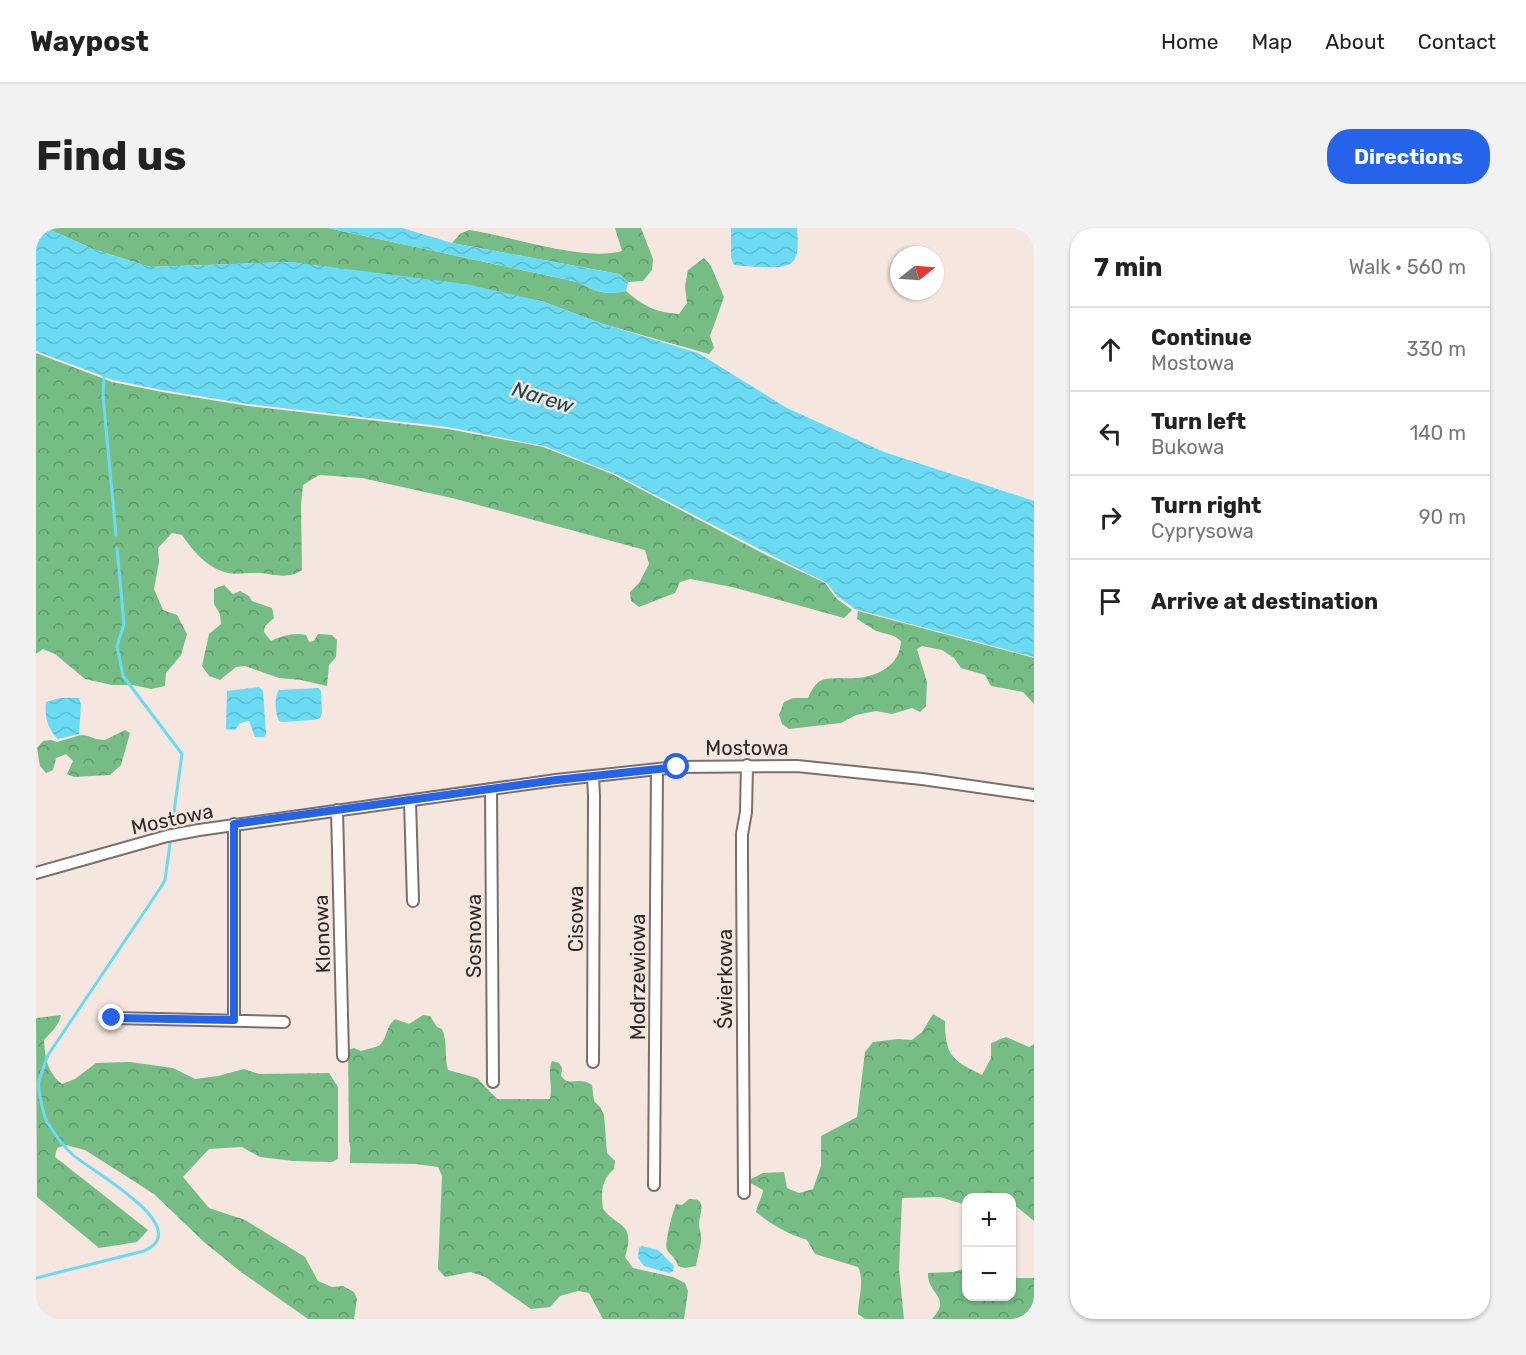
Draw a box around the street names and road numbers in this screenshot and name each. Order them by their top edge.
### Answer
street label: Mostowa [705,736,789,760]
street label: Mostowa [129,799,215,839]
street label: Cisowa [564,886,588,952]
street label: Klonowa [309,894,335,974]
street label: Sosnowa [462,894,486,978]
street label: Modrzewiowa [626,914,650,1040]
street label: Świerkowa [713,929,737,1029]

